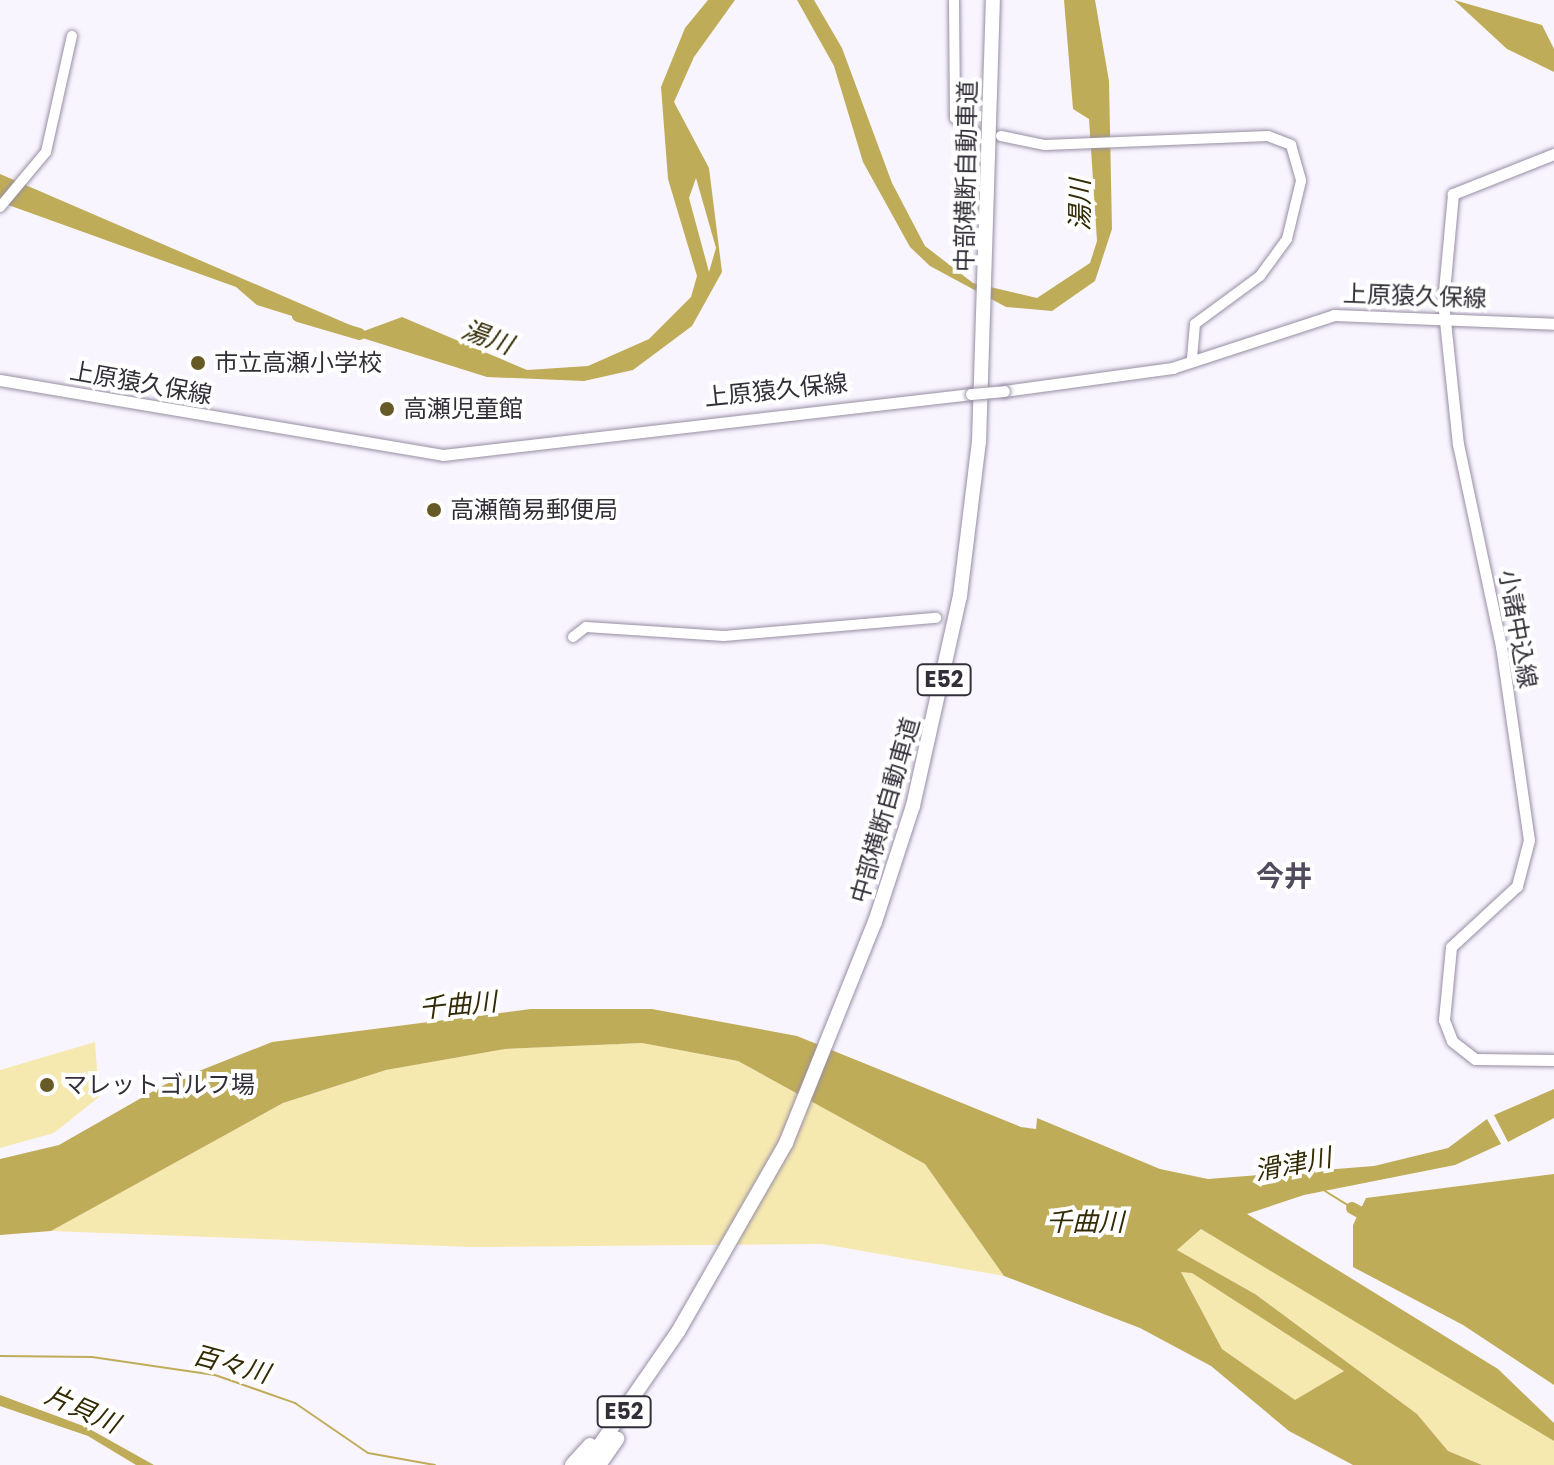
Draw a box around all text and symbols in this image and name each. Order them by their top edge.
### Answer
street label: 中部横断自動車道 [950,80,982,272]
water label: 湯川 [1065,179,1097,231]
street label: 上原猿久保線 [1343,279,1487,313]
water label: 湯川 [457,314,517,362]
place label: 市立高瀬小学校 [214,349,382,377]
marker: 市立高瀬小学校 [189,354,207,372]
street label: 上原猿久保線 [68,356,214,410]
street label: 上原猿久保線 [703,368,849,412]
place label: 高瀬児童館 [403,395,523,423]
marker: 高瀬児童館 [378,400,396,418]
place label: 高瀬簡易郵便局 [450,496,618,524]
marker: 高瀬簡易郵便局 [425,501,443,519]
street label: 小諸中込線 [1493,567,1543,691]
road number: E52 [916,662,972,698]
street label: 中部横断自動車道 [845,714,925,906]
district label: 今井 [1256,860,1312,894]
water label: 千曲川 [418,986,498,1026]
place label: マレットゴルフ場 [63,1071,255,1099]
marker: マレットゴルフ場 [38,1076,56,1094]
water label: 滑津川 [1252,1142,1334,1188]
water label: 千曲川 [1046,1207,1124,1239]
water label: 百々川 [189,1340,273,1390]
water label: 片貝川 [40,1380,124,1440]
road number: E52 [596,1394,652,1430]

